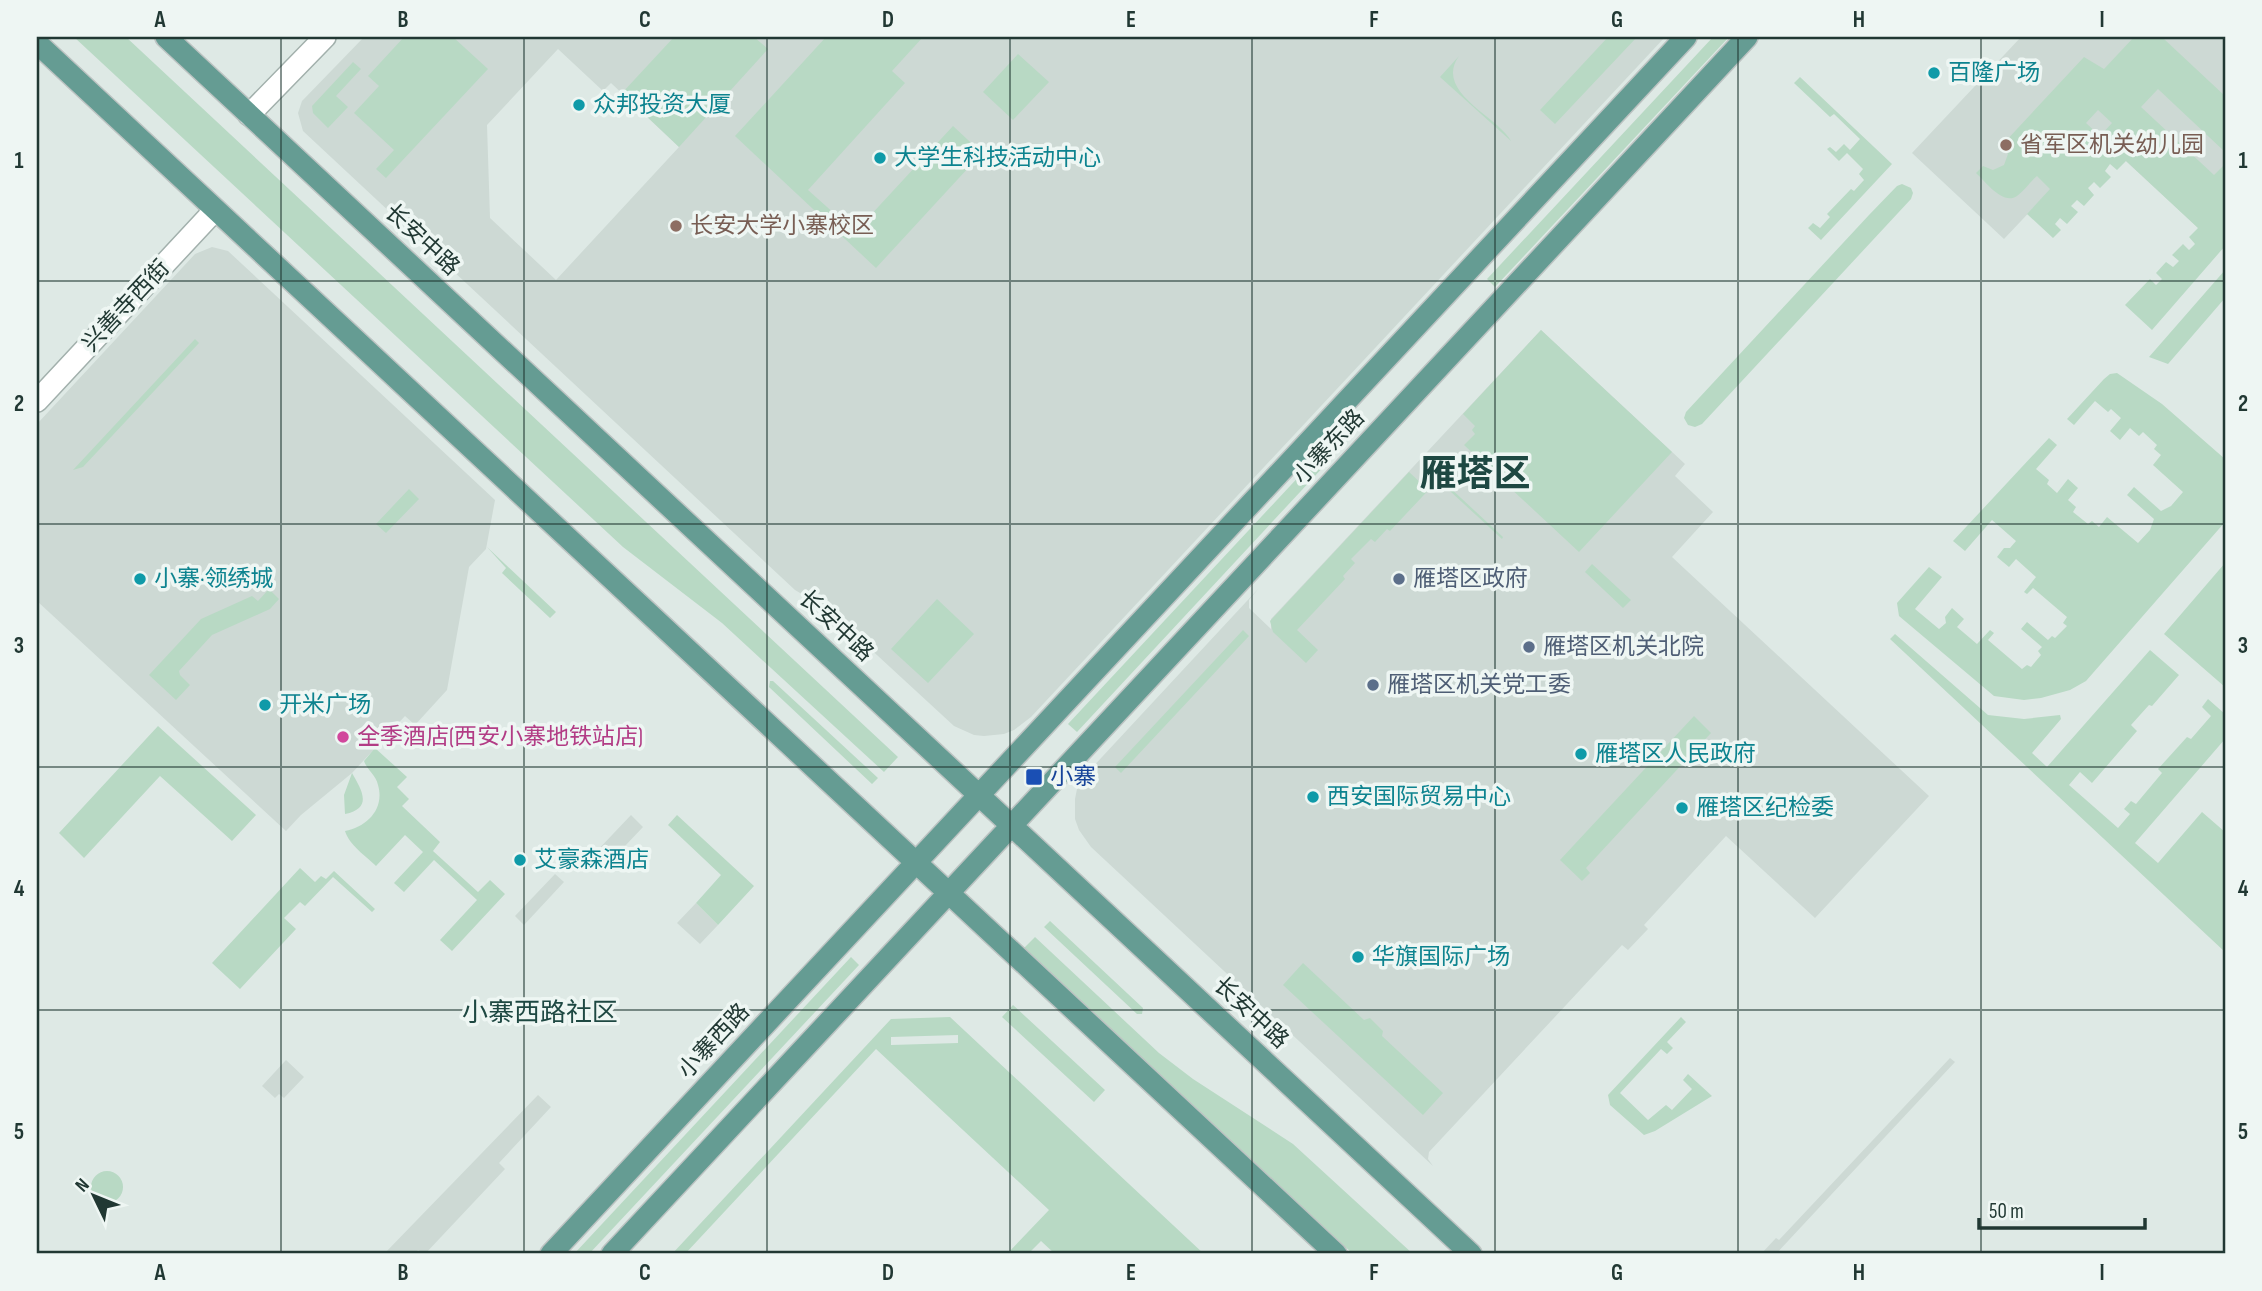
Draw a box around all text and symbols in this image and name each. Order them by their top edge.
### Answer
text: A [154,6,167,34]
text: B [398,6,409,34]
text: C [639,6,651,34]
text: D [882,6,894,34]
text: E [1126,6,1136,34]
text: F [1369,6,1379,34]
text: G [1611,6,1623,34]
text: H [1853,6,1865,34]
text: I [2099,6,2105,34]
place label: 百隆广场 [1948,59,2040,87]
marker: 百隆广场 [1926,65,1942,81]
place label: 众邦投资大厦 [593,91,731,119]
marker: 众邦投资大厦 [571,97,587,113]
place label: 省军区机关幼儿园 [2020,131,2204,159]
marker: 省军区机关幼儿园 [1998,137,2014,153]
place label: 大学生科技活动中心 [894,144,1101,172]
text: 1 [14,147,24,175]
text: 1 [2238,147,2248,175]
marker: 大学生科技活动中心 [872,150,888,166]
street label: 长安中路 [379,198,465,282]
place label: 长安大学小寨校区 [690,212,874,240]
marker: 长安大学小寨校区 [668,218,684,234]
street label: 兴善寺西街 [77,254,175,358]
text: 2 [14,390,24,418]
text: 2 [2238,390,2248,418]
street label: 小寨东路 [1287,404,1371,490]
district label: 雁塔区 [1420,453,1531,497]
place label: 小寨·领绣城 [154,565,274,593]
place label: 雁塔区政府 [1413,565,1528,593]
marker: 小寨·领绣城 [132,571,148,587]
marker: 雁塔区政府 [1391,571,1407,587]
street label: 长安中路 [793,584,879,668]
text: 3 [14,632,24,660]
text: 3 [2238,632,2248,660]
place label: 雁塔区机关北院 [1543,633,1704,661]
marker: 雁塔区机关北院 [1521,639,1537,655]
place label: 雁塔区机关党工委 [1387,671,1571,699]
marker: 雁塔区机关党工委 [1365,677,1381,693]
place label: 开米广场 [279,691,371,719]
marker: 开米广场 [257,697,273,713]
place label: 全季酒店(西安小寨地铁站店) [357,723,643,751]
marker: 全季酒店(西安小寨地铁站店) [335,729,351,745]
place label: 雁塔区人民政府 [1595,740,1756,768]
marker: 雁塔区人民政府 [1573,746,1589,762]
place label: 小寨 [1050,763,1096,791]
marker: 小寨 [1024,767,1044,787]
place label: 西安国际贸易中心 [1327,783,1511,811]
marker: 西安国际贸易中心 [1305,789,1321,805]
place label: 雁塔区纪检委 [1696,794,1834,822]
marker: 雁塔区纪检委 [1674,800,1690,816]
place label: 艾豪森酒店 [534,846,649,874]
marker: 艾豪森酒店 [512,852,528,868]
text: 4 [14,875,25,903]
text: 4 [2238,875,2249,903]
place label: 华旗国际广场 [1372,943,1510,971]
marker: 华旗国际广场 [1350,949,1366,965]
street label: 长安中路 [1208,971,1294,1055]
district label: 小寨西路社区 [462,998,618,1029]
street label: 小寨西路 [672,998,756,1084]
text: 5 [14,1118,24,1146]
text: 5 [2238,1118,2248,1146]
north arrow [60,1162,130,1232]
text: N [71,1174,95,1197]
scale bar [1979,1186,2145,1230]
text: 50 m [1989,1199,2024,1224]
text: A [154,1259,167,1287]
text: B [398,1259,409,1287]
text: C [639,1259,651,1287]
text: D [882,1259,894,1287]
text: E [1126,1259,1136,1287]
text: F [1369,1259,1379,1287]
text: G [1611,1259,1623,1287]
text: H [1853,1259,1865,1287]
text: I [2099,1259,2105,1287]

